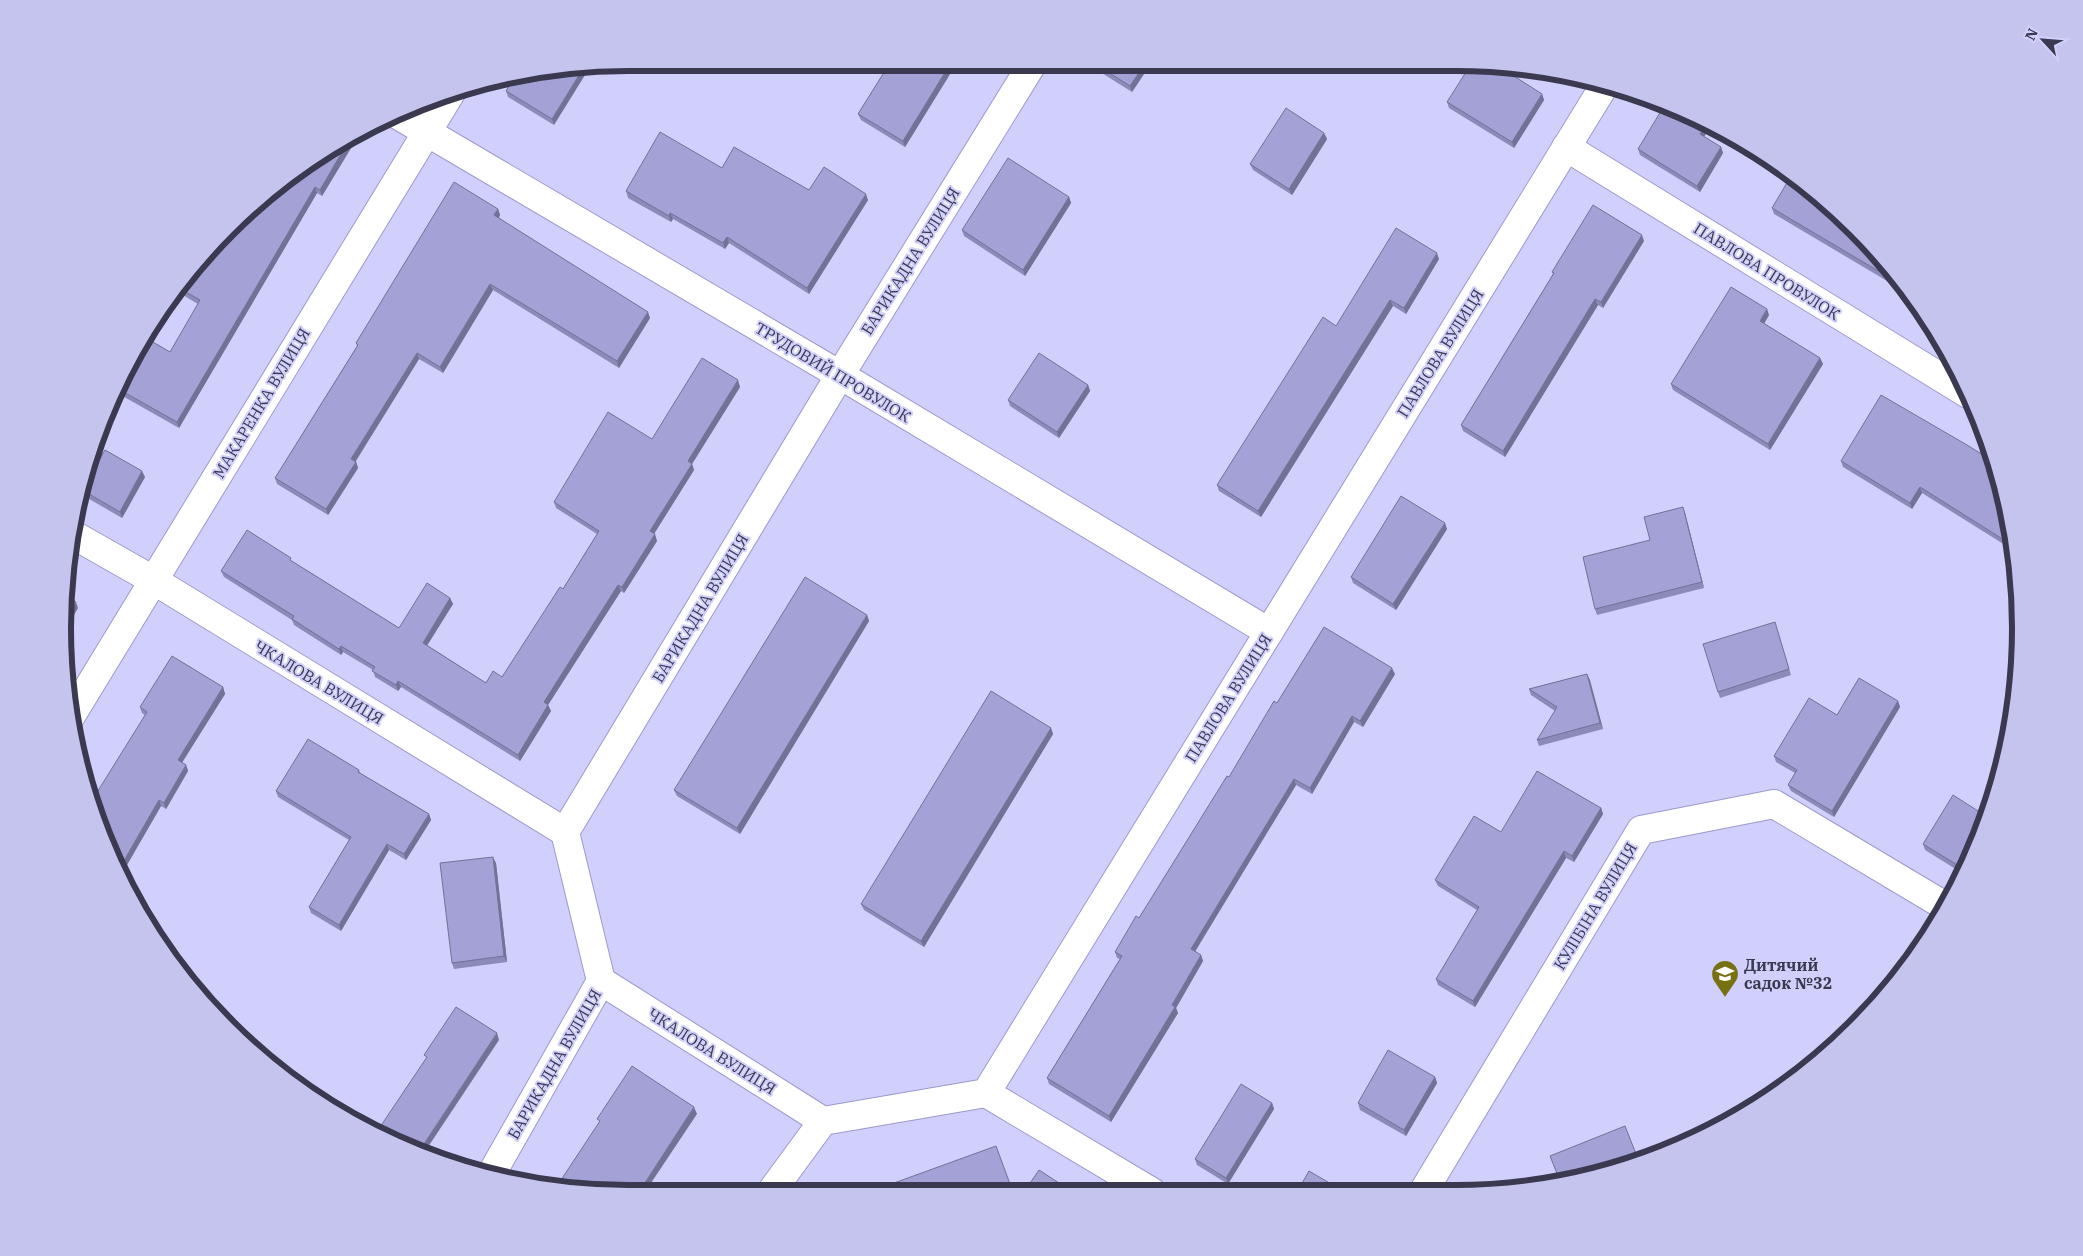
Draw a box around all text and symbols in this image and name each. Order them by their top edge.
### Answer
north arrow [2018,15,2068,65]
text: N [2021,25,2042,43]
street label: БАРИКАДНА ВУЛИЦЯ [856,184,964,338]
street label: ПАВЛОВА ПРОВУЛОК [1690,218,1844,324]
street label: ПАВЛОВА ВУЛИЦЯ [1392,285,1488,421]
street label: ТРУДОВИЙ ПРОВУЛОК [751,317,915,427]
street label: МАКАРЕНКА ВУЛИЦЯ [208,324,314,482]
street label: БАРИКАДНА ВУЛИЦЯ [648,530,752,686]
street label: ПАВЛОВА ВУЛИЦЯ [1180,630,1276,766]
street label: ЧКАЛОВА ВУЛИЦЯ [251,635,387,729]
street label: КУЛІБІНА ВУЛИЦЯ [1549,839,1641,973]
place label: Дитячий садок №32 [1744,955,1832,993]
school or university icon: Дитячий садок №32 [1710,959,1740,998]
street label: БАРИКАДНА ВУЛИЦЯ [503,985,605,1143]
street label: ЧКАЛОВА ВУЛИЦЯ [644,1003,780,1099]

